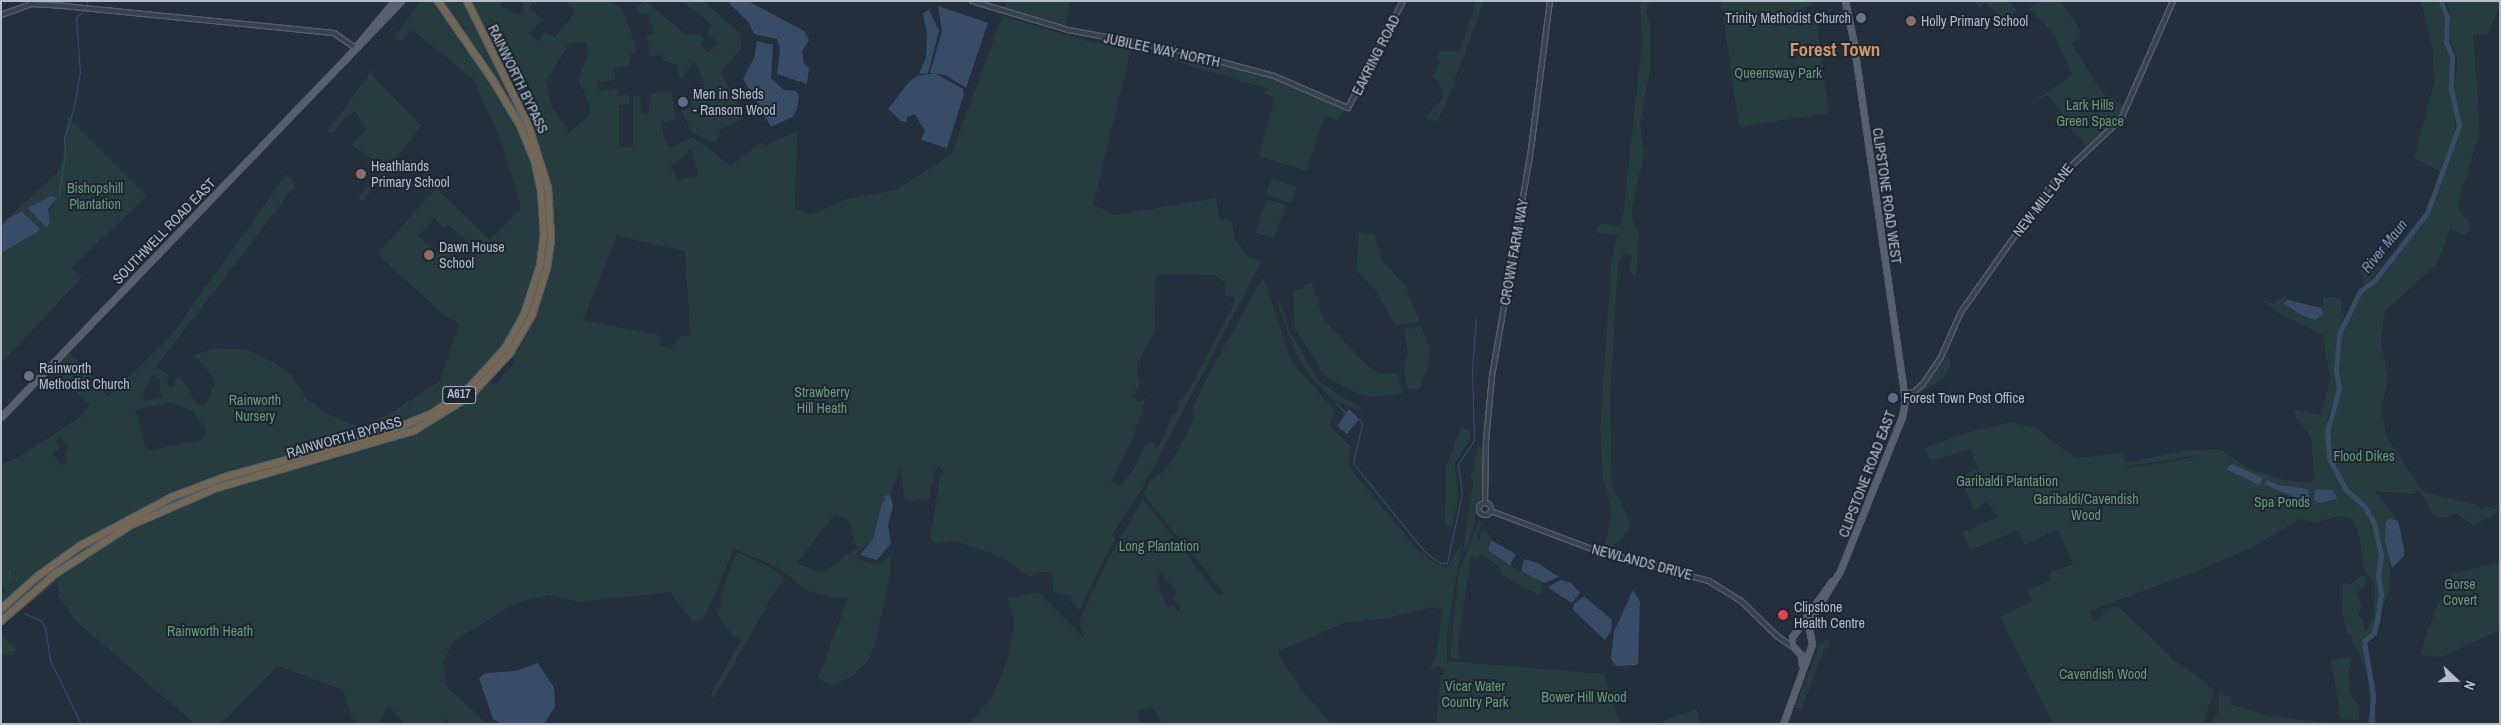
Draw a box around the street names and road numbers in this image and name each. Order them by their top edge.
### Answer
street label: EAKRING ROAD [1349,12,1403,98]
street label: RAINWORTH BYPASS [484,22,552,136]
street label: JUBILEE WAY NORTH [1102,29,1222,71]
street label: CLIPSTONE ROAD WEST [1869,127,1905,265]
street label: NEW MILL LANE [2009,160,2077,240]
street label: SOUTHWELL ROAD EAST [109,174,219,288]
street label: CROWN FARM WAY [1496,197,1532,307]
road number: A617 [442,386,476,404]
street label: CLIPSTONE ROAD EAST [1835,408,1899,540]
street label: RAINWORTH BYPASS [285,413,403,461]
street label: NEWLANDS DRIVE [1590,541,1694,583]

